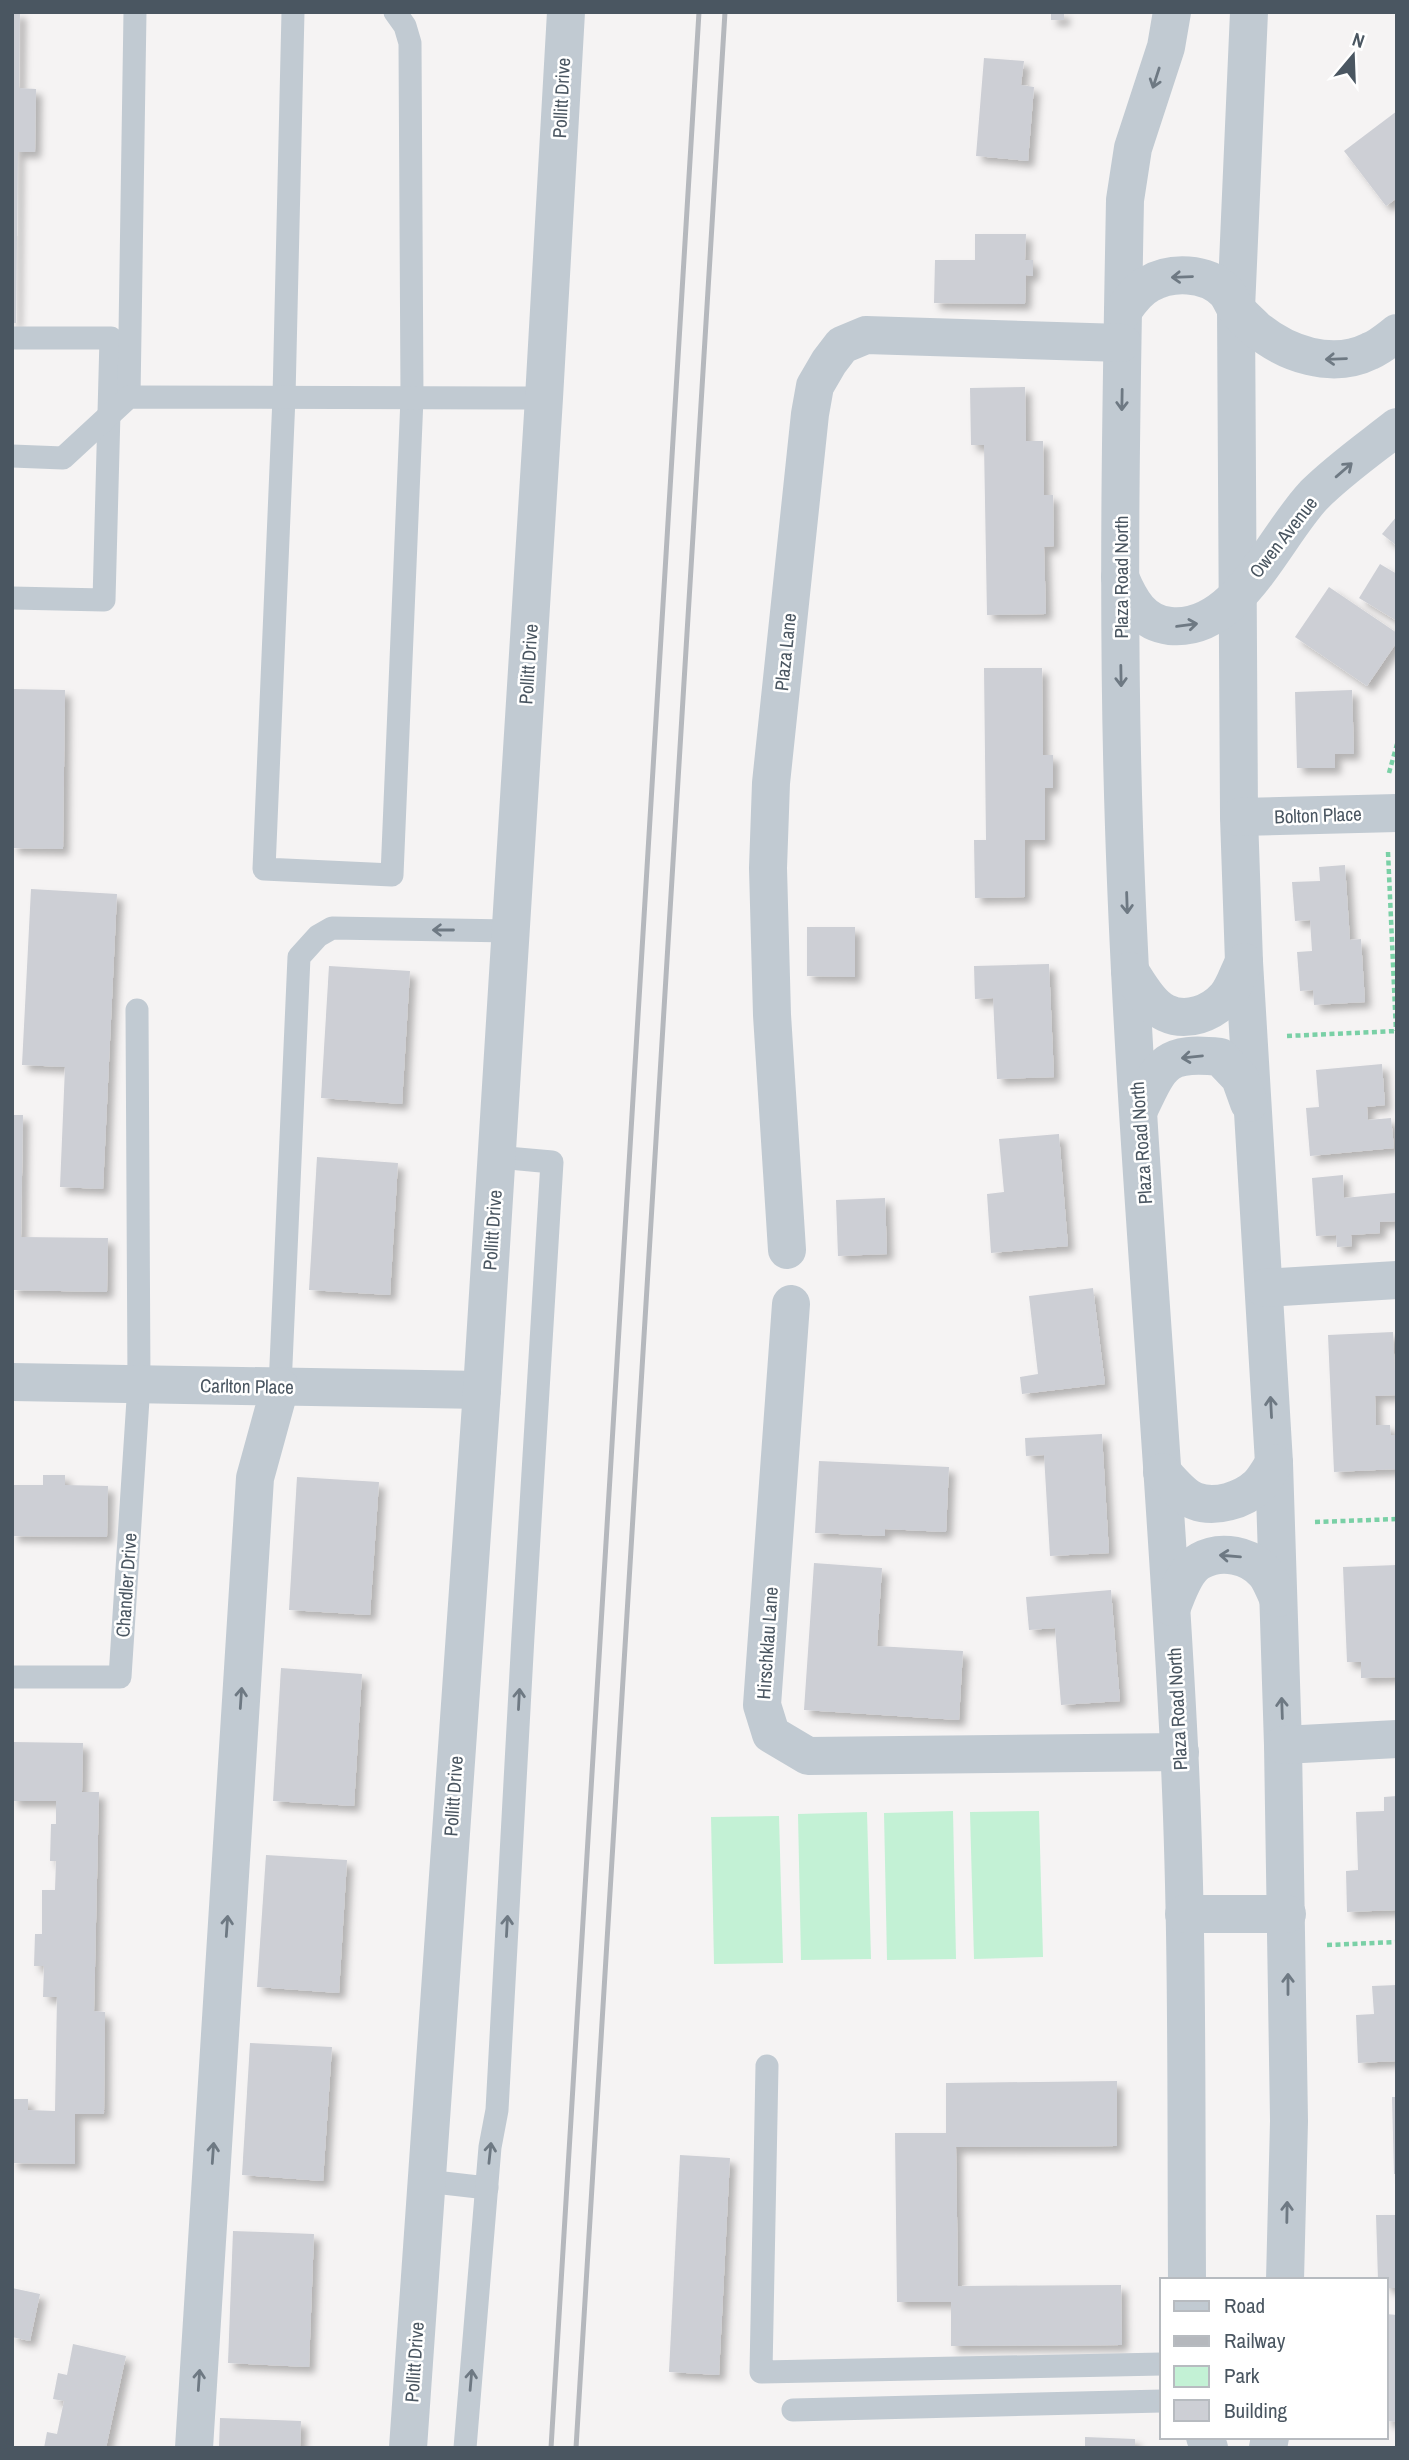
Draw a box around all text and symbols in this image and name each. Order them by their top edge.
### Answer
north arrow [1318,21,1388,91]
text: N [1349,26,1368,54]
street label: Pollitt Drive [546,57,576,139]
one-way arrow [1148,67,1161,89]
one-way arrow [1171,270,1194,284]
one-way arrow [1324,352,1347,365]
one-way arrow [1115,388,1129,411]
one-way arrow [1335,462,1353,478]
street label: Owen Avenue [1243,491,1323,583]
street label: Plaza Road North [1108,516,1134,638]
street label: Plaza Lane [768,612,802,692]
one-way arrow [1175,618,1198,631]
street label: Pollitt Drive [512,623,544,705]
one-way arrow [1114,664,1128,687]
street label: Bolton Place [1274,800,1362,830]
one-way arrow [1120,892,1133,915]
one-way arrow [431,923,454,937]
one-way arrow [1181,1050,1204,1063]
street label: Plaza Road North [1124,1081,1158,1205]
street label: Pollitt Drive [476,1189,508,1271]
street label: Carlton Place [200,1372,294,1400]
one-way arrow [1264,1396,1277,1419]
street label: Chandler Drive [109,1532,143,1638]
one-way arrow [1219,1549,1242,1562]
street label: Hirschklau Lane [750,1586,784,1700]
street label: Plaza Road North [1161,1647,1193,1771]
one-way arrow [235,1688,248,1710]
one-way arrow [513,1688,526,1711]
one-way arrow [1275,1696,1288,1719]
street label: Pollitt Drive [437,1755,469,1837]
one-way arrow [221,1915,234,1937]
one-way arrow [501,1916,514,1938]
one-way arrow [1281,1973,1295,1996]
one-way arrow [207,2142,220,2164]
one-way arrow [483,2142,496,2165]
one-way arrow [1280,2200,1294,2223]
legend [1160,2278,1388,2439]
text: Road [1224,2291,1265,2320]
street label: Pollitt Drive [398,2321,430,2403]
text: Railway [1224,2326,1286,2355]
text: Park [1224,2361,1260,2390]
one-way arrow [192,2368,205,2391]
one-way arrow [465,2369,478,2392]
text: Building [1224,2396,1288,2425]

